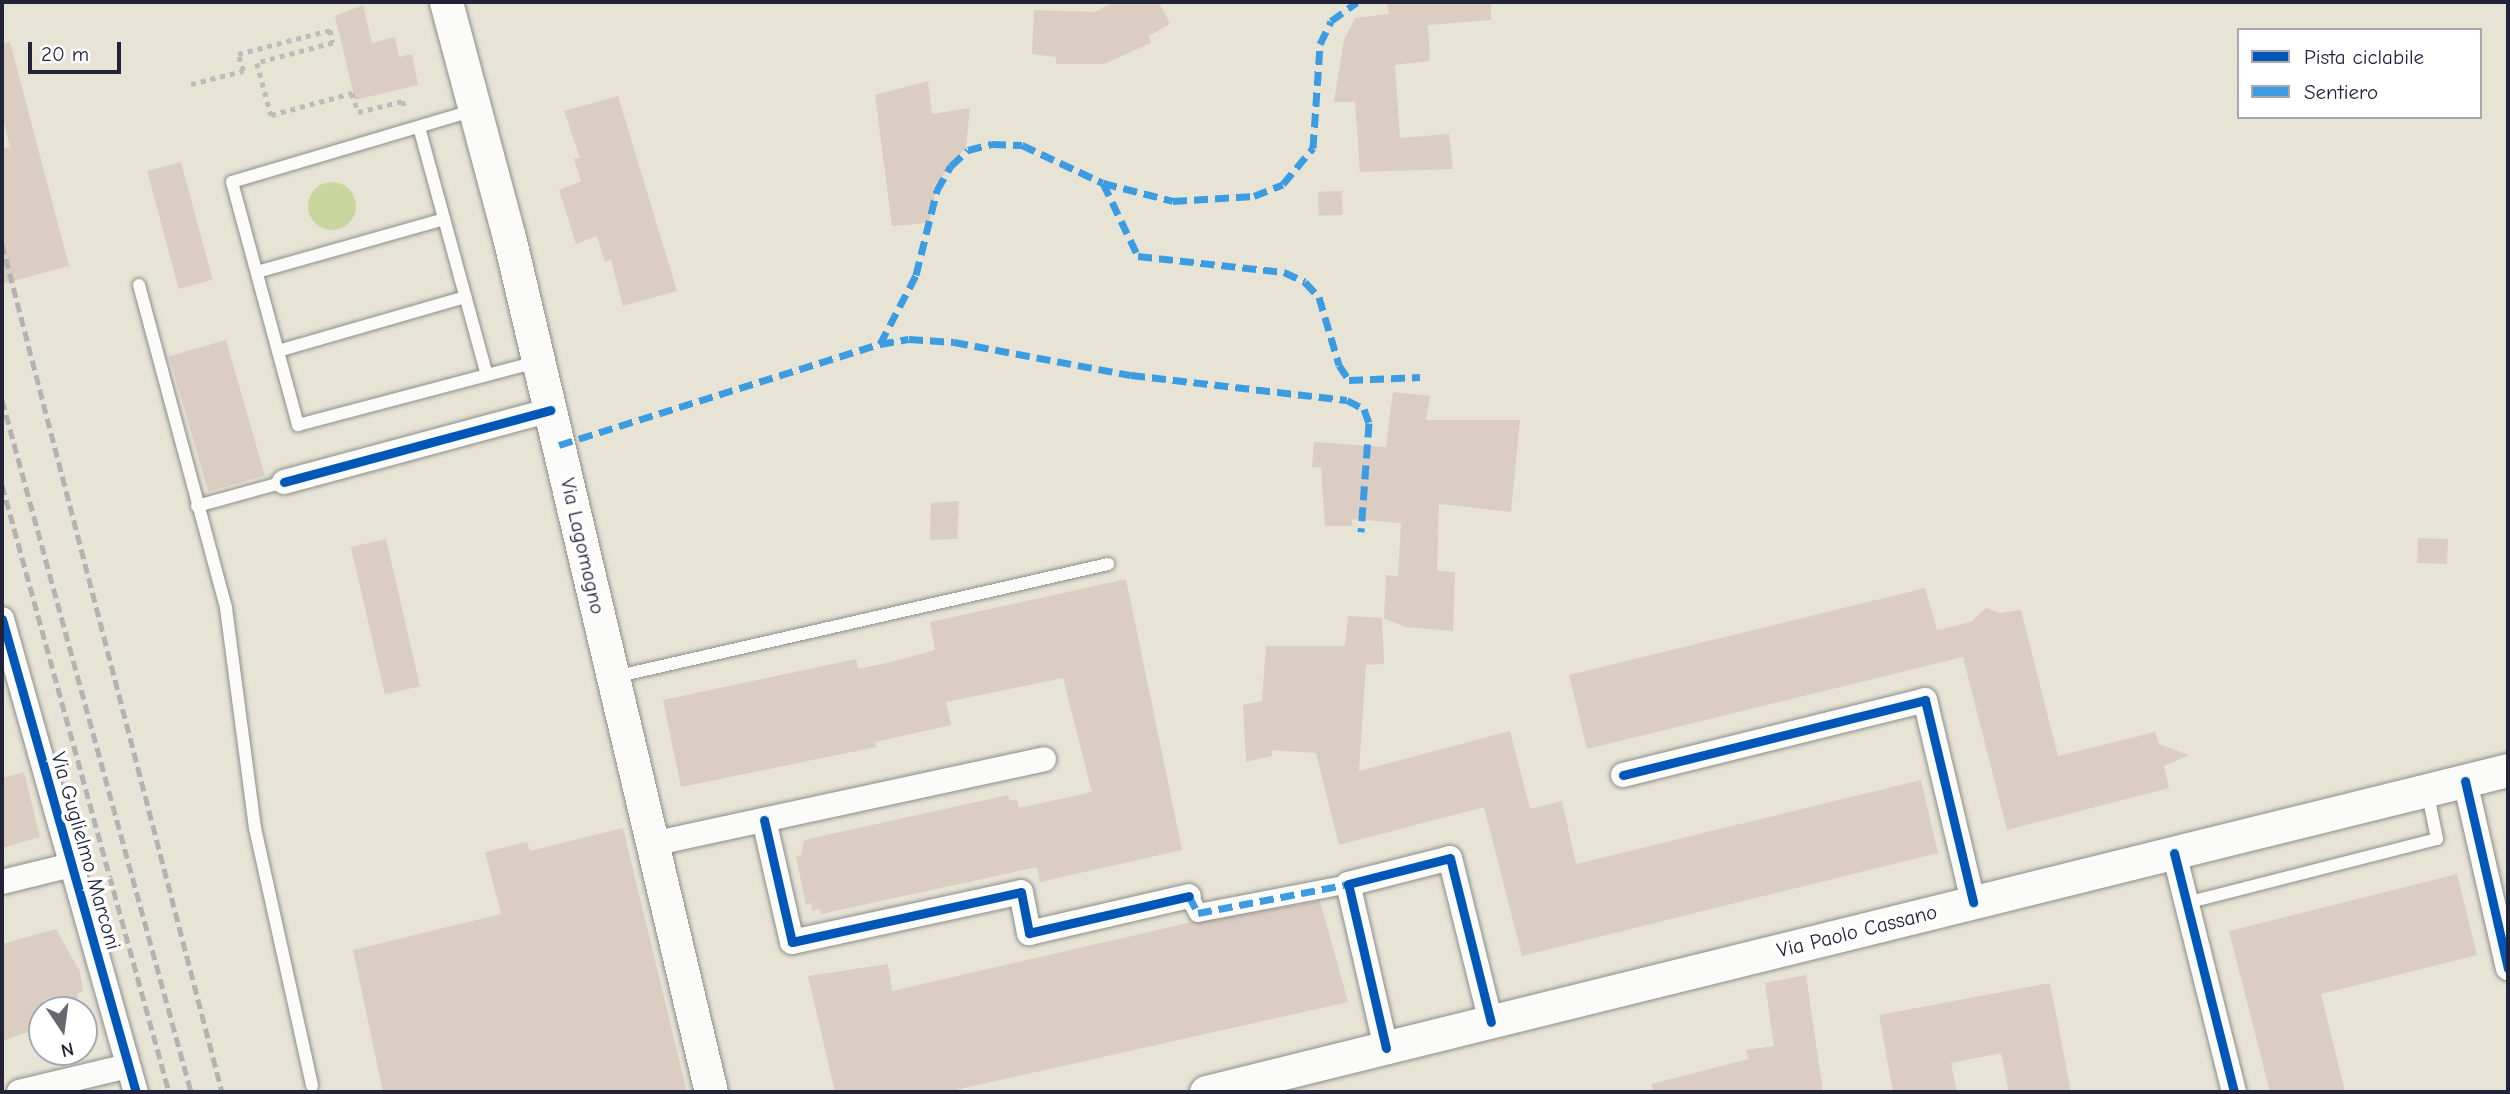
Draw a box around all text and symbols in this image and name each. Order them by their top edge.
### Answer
scale bar [32,28,124,72]
legend [2237,28,2482,119]
text: 20 m [41,42,89,66]
text: Pista ciclabile [2304,45,2424,69]
text: Sentiero [2304,80,2378,104]
street label: Via Lagomagno [555,475,611,617]
street label: Via Guglielmo Marconi [46,749,126,953]
street label: Via Paolo Cassano [1774,899,1940,963]
north arrow [28,996,98,1066]
text: N [59,1037,76,1062]

